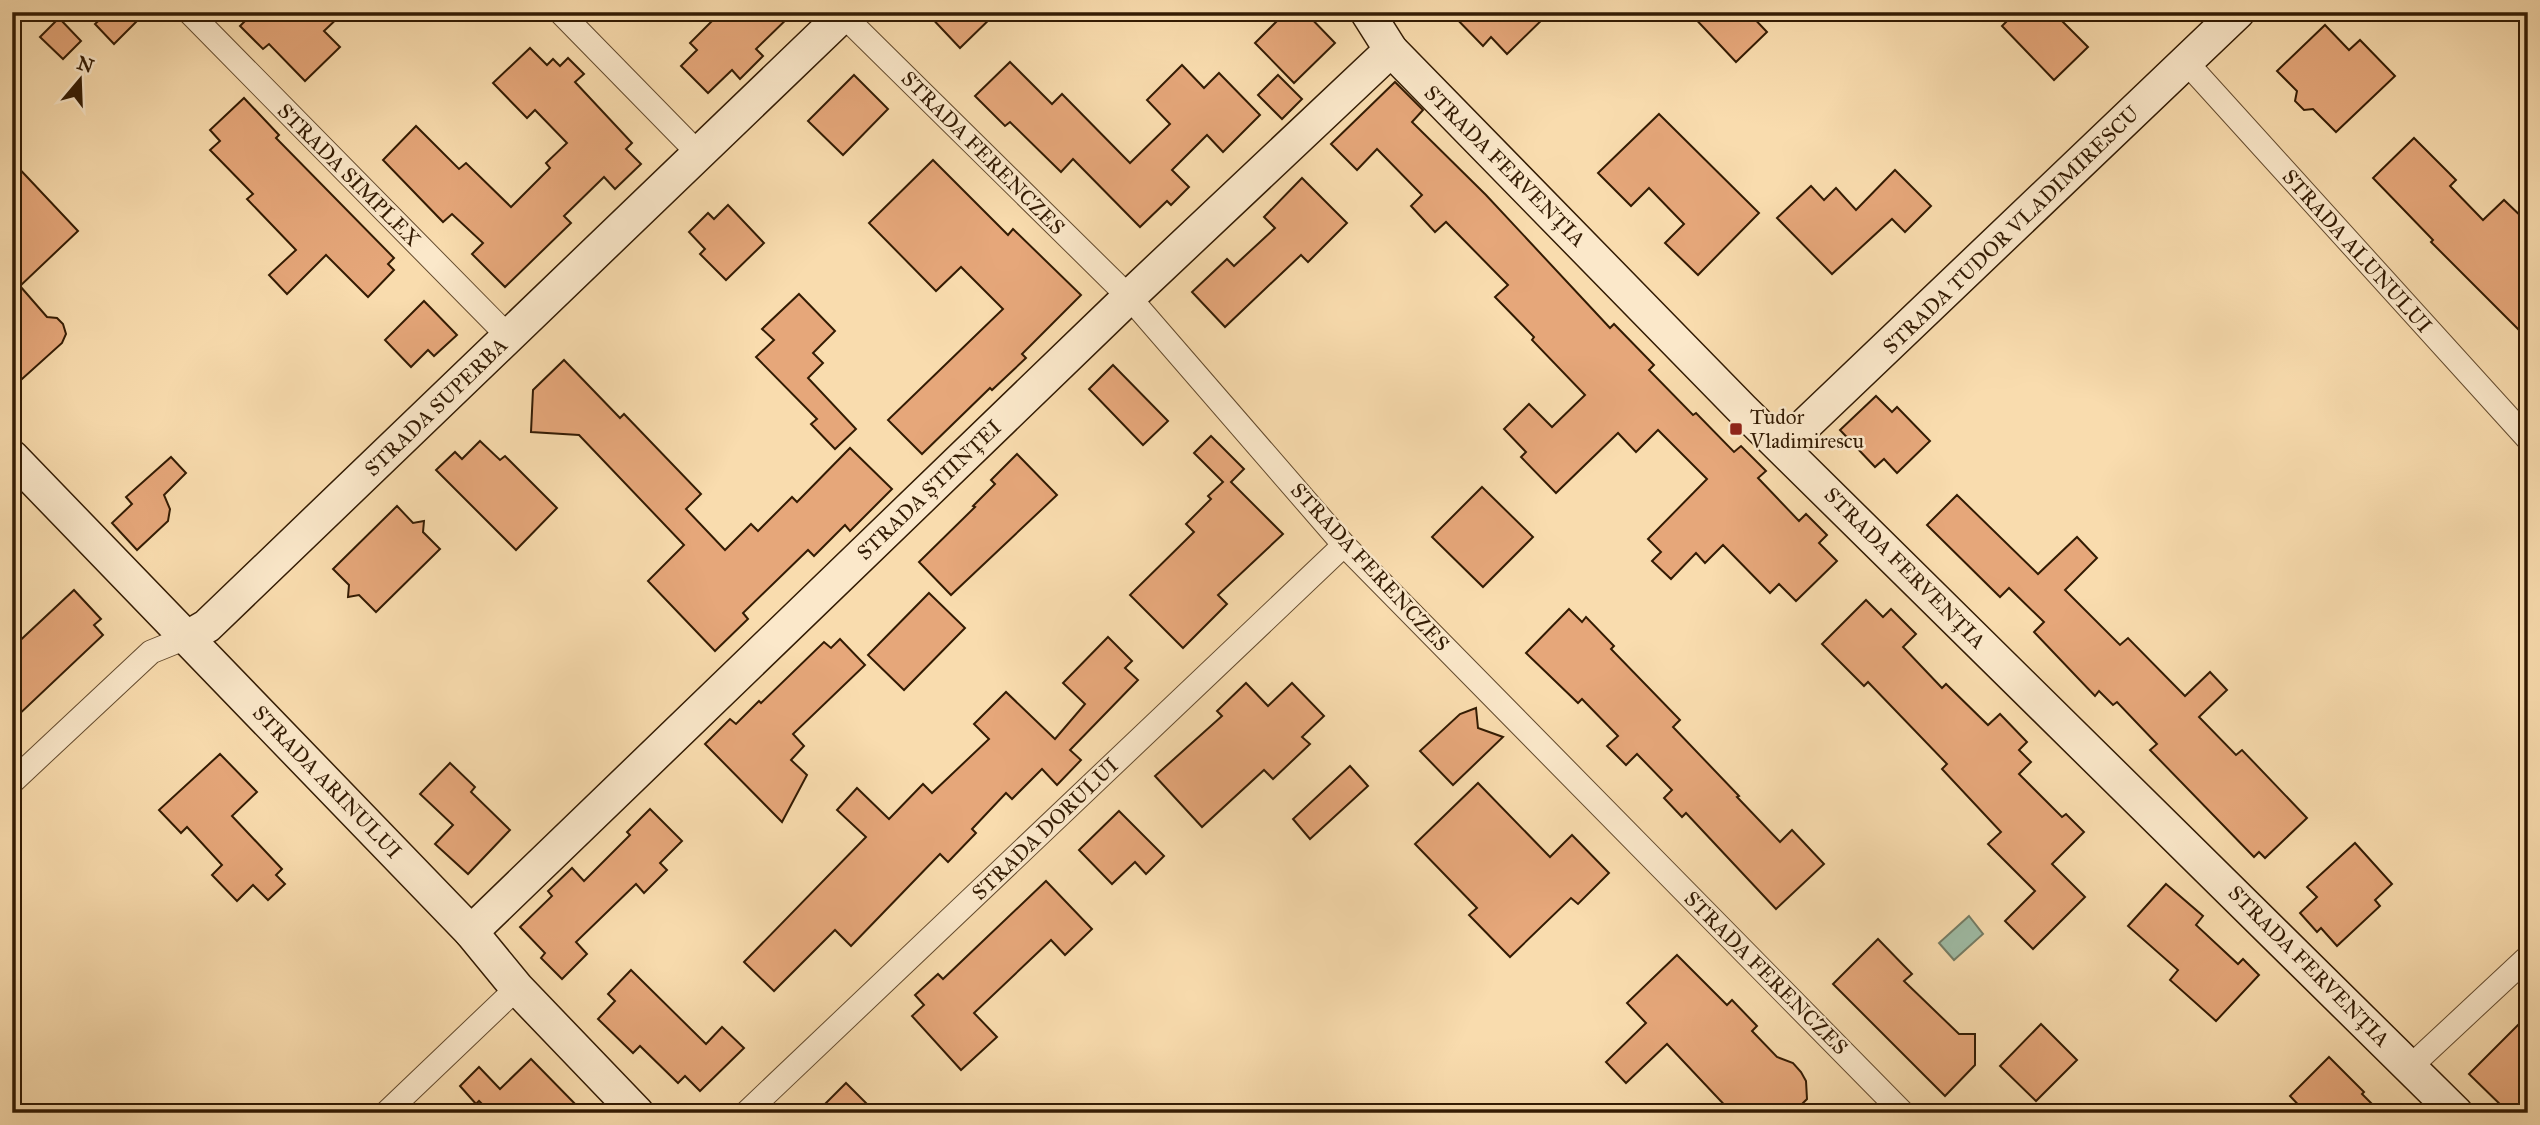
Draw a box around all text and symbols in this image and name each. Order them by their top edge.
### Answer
north arrow [46,46,116,116]
text: N [74,51,97,78]
street label: STRADA FERENCZES [896,66,1070,240]
street label: STRADA FERVENȚIA [1419,80,1591,252]
street label: STRADA SIMPLEX [272,98,426,252]
street label: STRADA TUDOR VLADIMIRESCU [1877,100,2145,360]
street label: STRADA ALUNULUI [2277,164,2437,338]
street label: STRADA SUPERBA [359,332,513,482]
place label: Tudor Vladimirescu [1749,404,1864,454]
street label: STRADA ȘTIINȚEI [851,414,1007,566]
marker: Tudor Vladimirescu [1728,421,1744,437]
street label: STRADA FERENCZES [1285,477,1455,657]
street label: STRADA FERVENȚIA [1819,482,1991,654]
street label: STRADA ARINULUI [247,700,407,864]
street label: STRADA DORULUI [966,752,1124,906]
street label: STRADA FERVENȚIA [2223,880,2395,1052]
street label: STRADA FERENCZES [1679,886,1853,1060]

